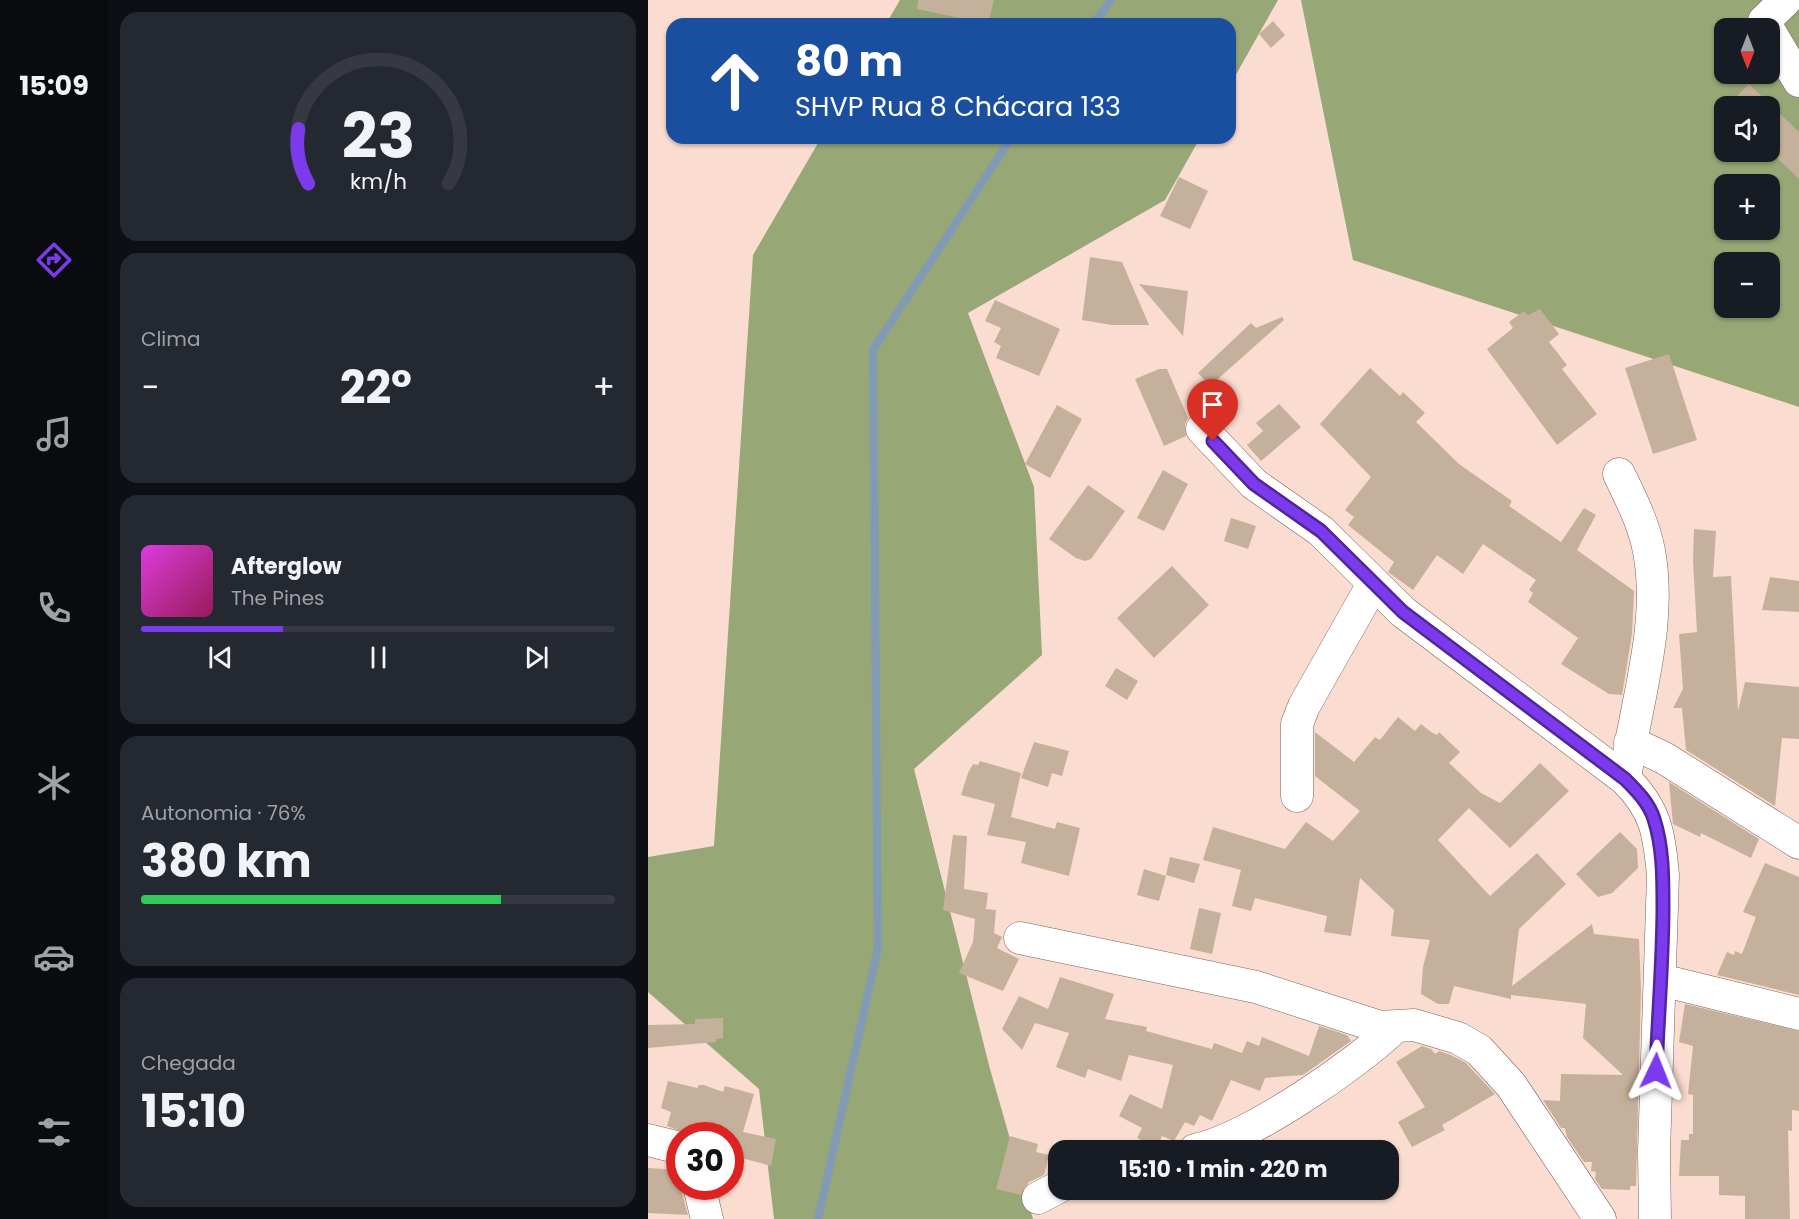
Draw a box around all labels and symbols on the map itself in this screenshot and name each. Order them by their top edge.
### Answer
north arrow [1714,18,1780,84]
pin [1187,379,1238,441]
position arrow [1624,1039,1688,1103]
speed limit sign: 30 [666,1122,744,1200]

